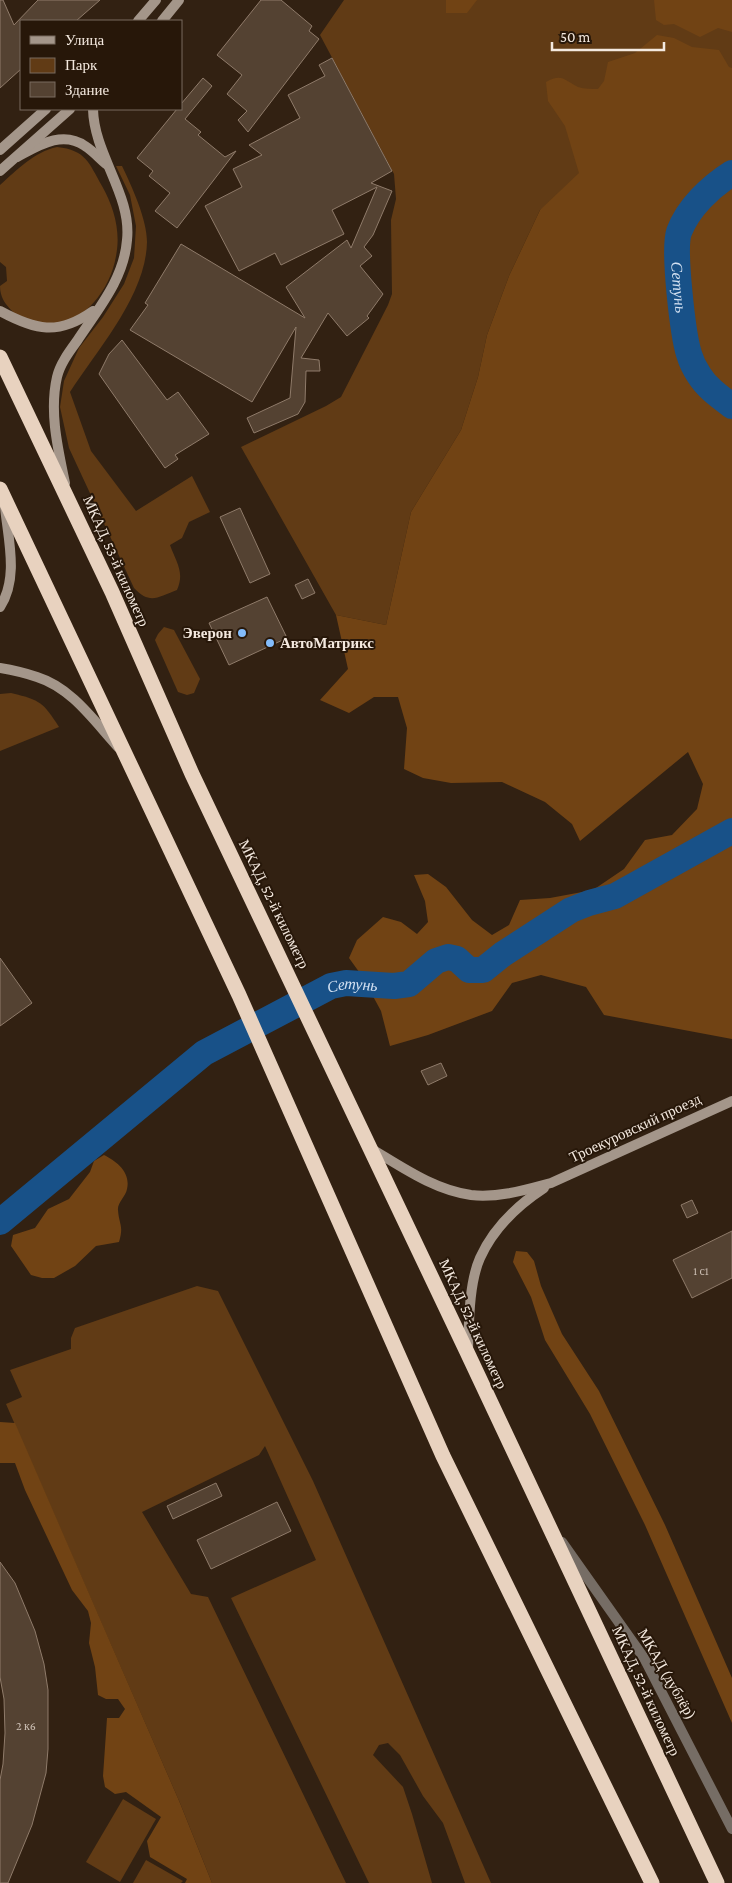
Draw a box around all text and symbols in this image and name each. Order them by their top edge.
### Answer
legend [20,20,182,110]
scale bar [552,20,664,52]
text: 50 m [560,29,590,45]
text: Улица [65,32,104,48]
text: Парк [65,57,98,73]
text: Здание [65,82,109,98]
water label: Сетунь [669,261,690,314]
street label: МКАД, 53-й километр [80,493,152,629]
place label: Эверон [183,625,232,641]
marker: Эверон [236,627,248,639]
place label: АвтоМатрикс [280,635,374,651]
marker: АвтоМатрикс [264,637,276,649]
street label: МКАД, 52-й километр [236,837,312,971]
water label: Сетунь [325,974,378,995]
street label: Троекуровский проезд [567,1090,704,1166]
street label: МКАД, 52-й километр [436,1257,510,1391]
house number: 1 с1 [693,1264,709,1278]
street label: МКАД, 52-й километр [609,1624,683,1758]
street label: МКАД (дублёр) [634,1626,699,1722]
house number: 2 к6 [16,1719,36,1733]

